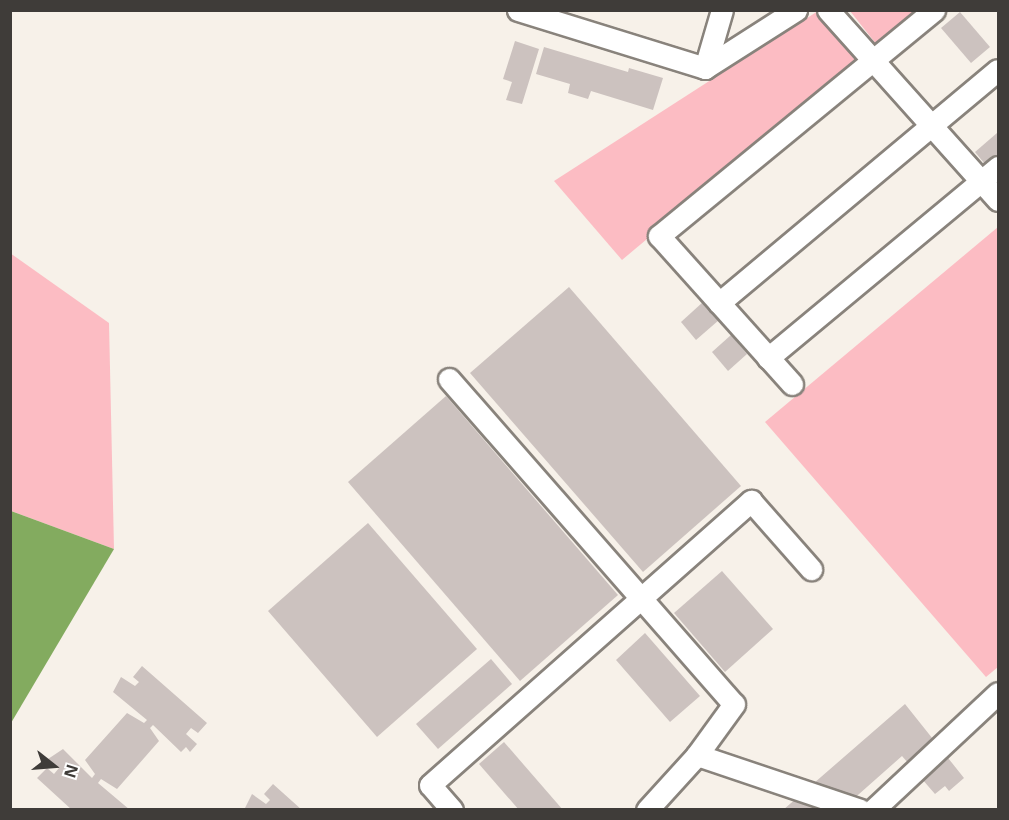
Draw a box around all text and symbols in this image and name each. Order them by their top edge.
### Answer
north arrow [24,736,84,796]
text: N [59,762,84,781]

